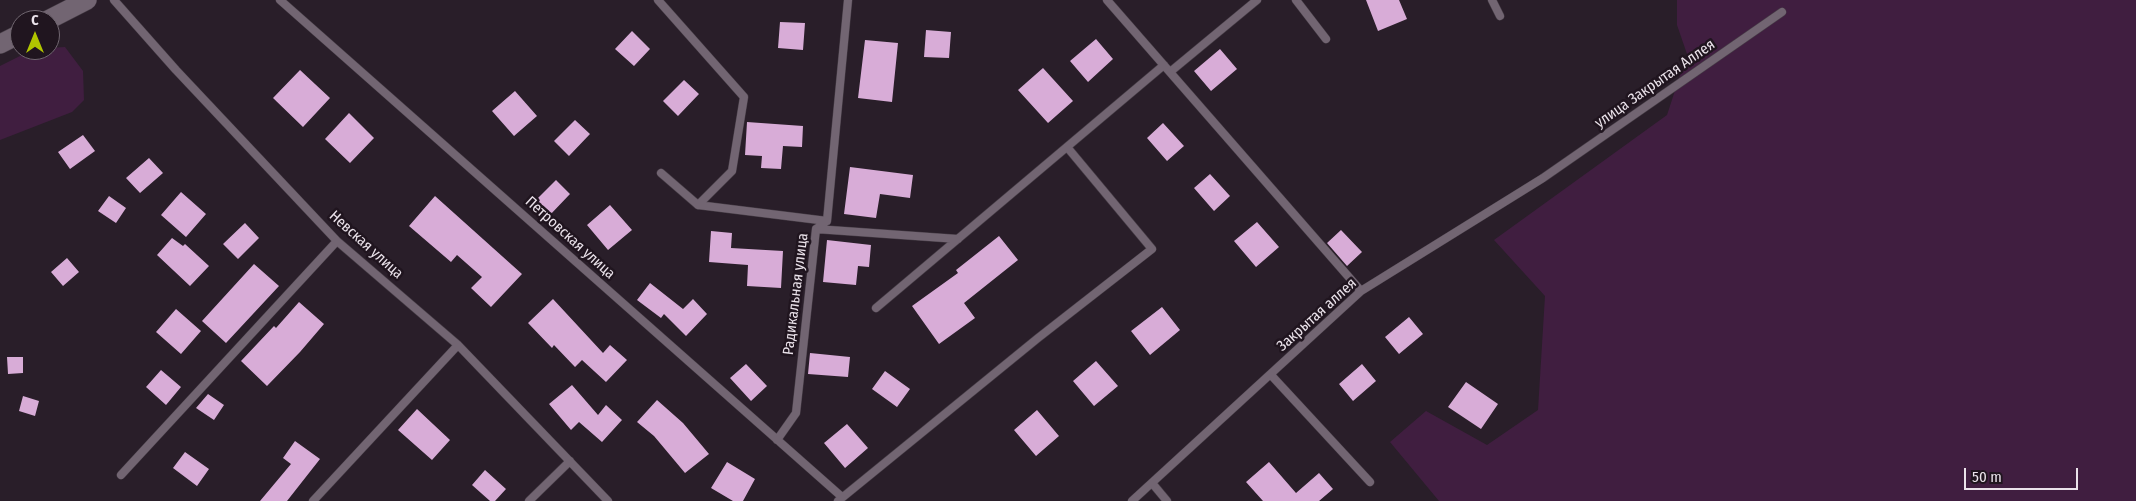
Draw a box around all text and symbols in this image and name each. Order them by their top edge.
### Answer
north arrow [10,10,60,60]
text: С [31,12,39,29]
street label: улица Закрытая Аллея [1591,36,1719,132]
street label: Петровская улица [521,193,619,283]
street label: Невская улица [325,207,407,283]
street label: Радикальная улица [780,232,812,356]
street label: Закрытая аллея [1274,275,1360,355]
scale bar [1966,458,2080,490]
text: 50 m [1972,468,2002,486]

